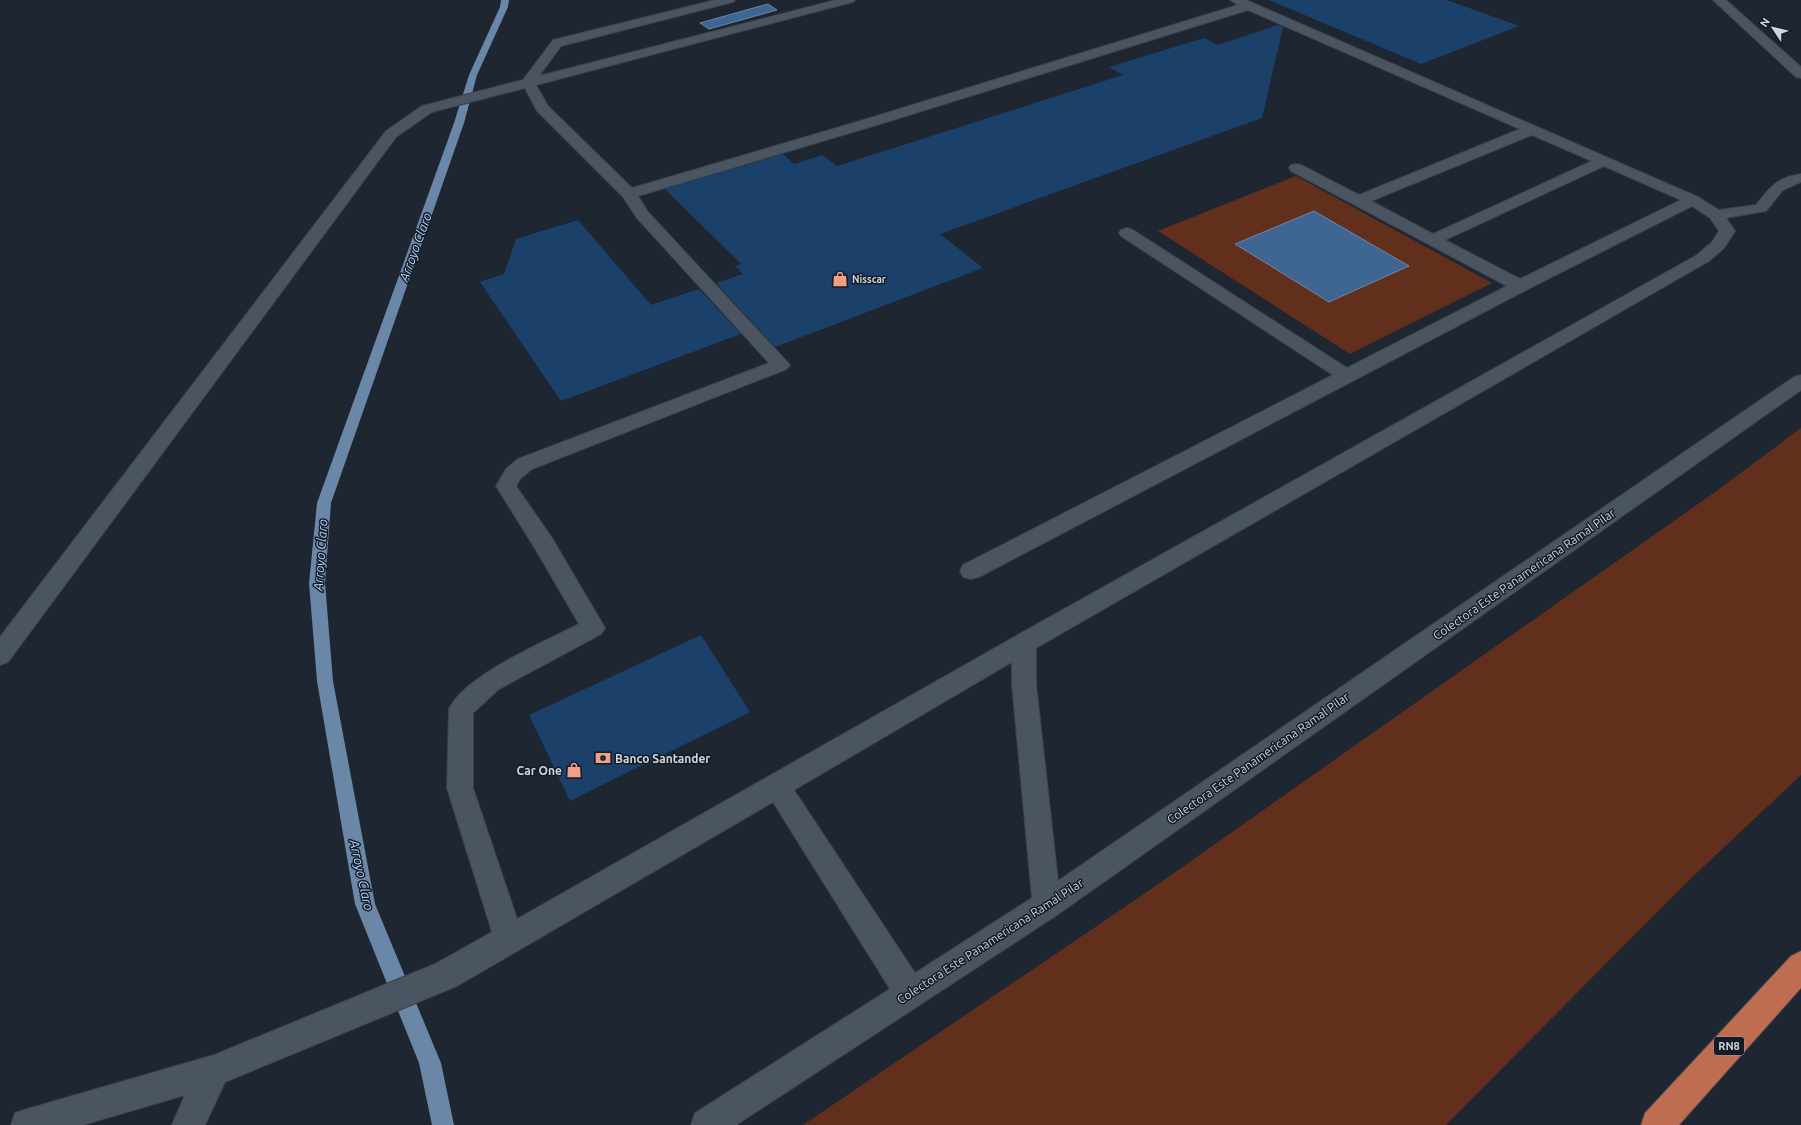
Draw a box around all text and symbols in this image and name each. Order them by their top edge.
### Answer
north arrow [1753,8,1793,48]
text: N [1758,15,1772,29]
water label: Arroyo Claro [396,211,434,284]
shop icon: Nisscar [831,270,849,288]
place label: Nisscar [852,274,887,285]
street label: Colectora Este Panamericana Ramal Pilar [1431,506,1618,642]
water label: Arroyo Claro [310,519,329,592]
street label: Colectora Este Panamericana Ramal Pilar [1165,690,1352,826]
bank icon: Banco Santander [594,749,612,767]
place label: Banco Santander [615,752,710,765]
shop icon: Car One [565,761,583,779]
place label: Car One [517,764,562,777]
water label: Arroyo Claro [347,837,376,912]
street label: Colectora Este Panamericana Ramal Pilar [895,876,1086,1006]
road number: RN8 [1714,1037,1744,1055]

